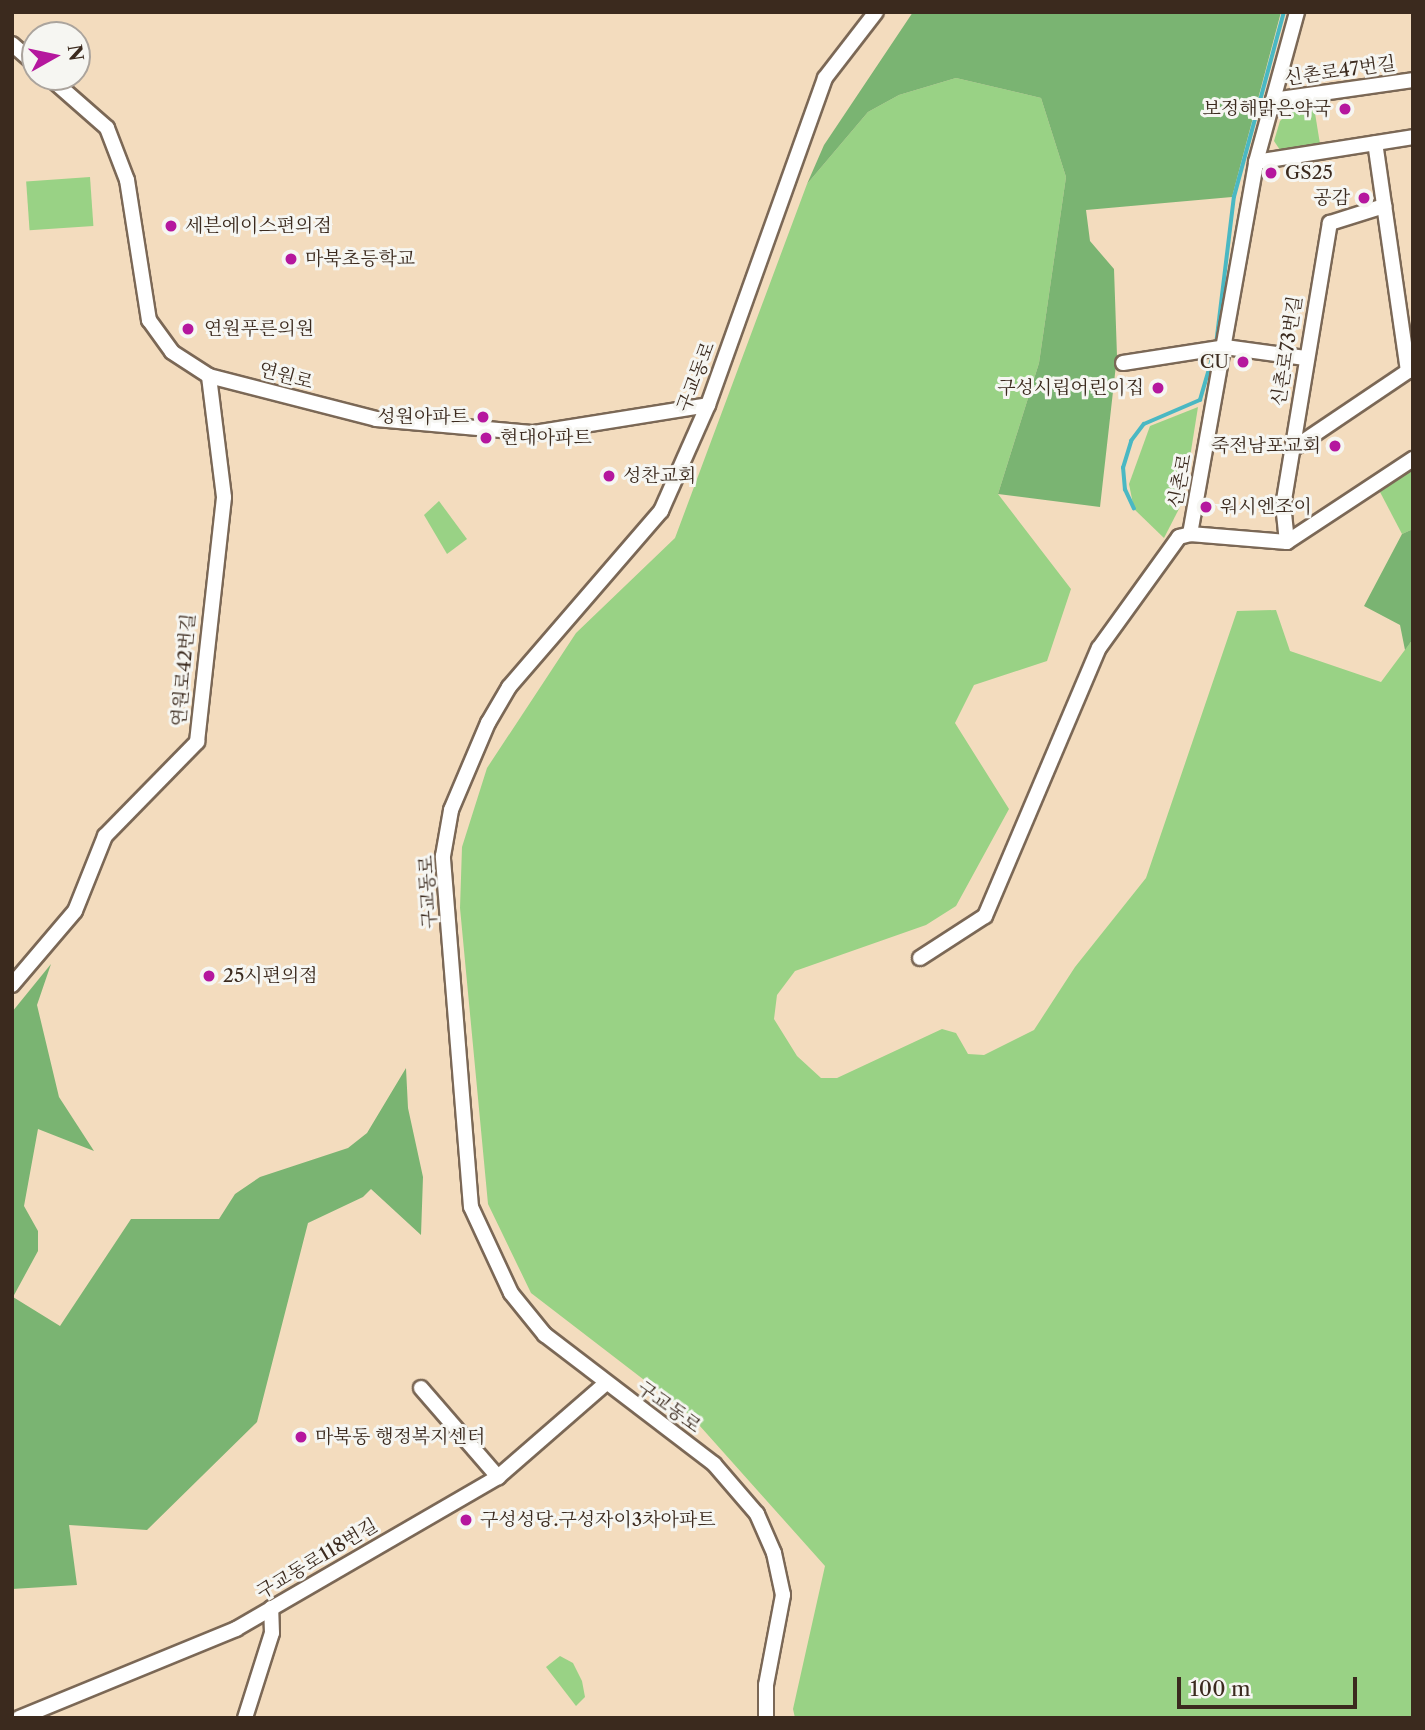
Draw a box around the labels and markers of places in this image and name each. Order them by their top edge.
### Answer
place label: 보정해맑은약국 [1203,98,1331,120]
marker: 보정해맑은약국 [1337,101,1353,117]
place label: GS25 [1285,162,1333,184]
marker: GS25 [1263,165,1279,181]
place label: 공감 [1313,187,1350,209]
marker: 공감 [1356,190,1372,206]
place label: 세븐에이스편의점 [185,215,332,237]
marker: 세븐에이스편의점 [163,218,179,234]
place label: 마북초등학교 [305,248,415,270]
marker: 마북초등학교 [283,251,299,267]
place label: 연원푸른의원 [204,318,314,340]
marker: 연원푸른의원 [178,319,198,339]
place label: CU [1200,351,1229,373]
marker: CU [1235,354,1251,370]
place label: 구성시립어린이집 [997,377,1144,399]
marker: 구성시립어린이집 [1150,380,1166,396]
place label: 성원아파트 [377,406,469,428]
marker: 성원아파트 [475,409,491,425]
place label: 현대아파트 [500,427,592,449]
marker: 현대아파트 [478,430,494,446]
place label: 죽전남포교회 [1211,435,1321,457]
marker: 죽전남포교회 [1327,438,1343,454]
place label: 성찬교회 [623,465,696,487]
marker: 성찬교회 [601,468,617,484]
place label: 워시엔조이 [1220,496,1312,518]
marker: 워시엔조이 [1198,499,1214,515]
place label: 25시편의점 [223,965,318,987]
marker: 25시편의점 [201,968,217,984]
place label: 마북동 행정복지센터 [315,1426,485,1448]
marker: 마북동 행정복지센터 [293,1429,309,1445]
place label: 구성성당.구성자이3차아파트 [480,1509,716,1531]
marker: 구성성당.구성자이3차아파트 [458,1512,474,1528]

